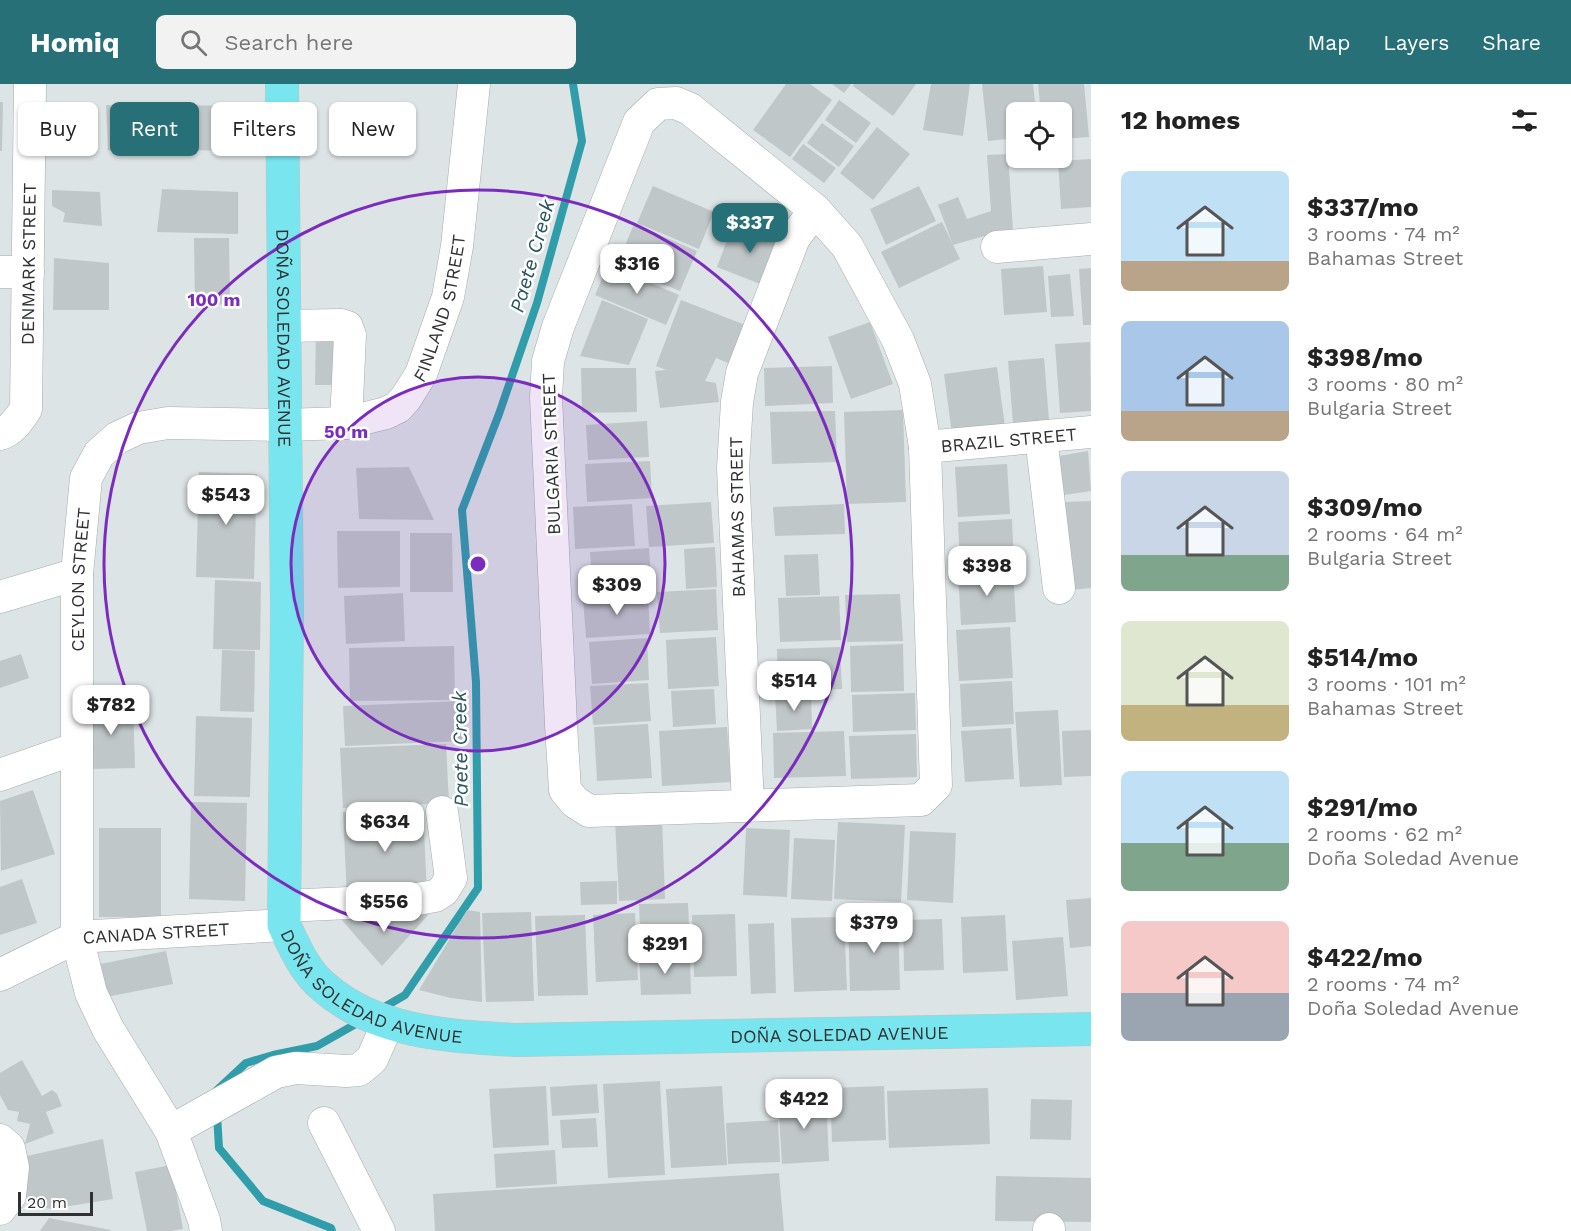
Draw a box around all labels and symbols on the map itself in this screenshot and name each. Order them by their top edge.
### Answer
street label: DENMARK STREET [16,182,39,345]
water label: Paete Creek [504,196,560,315]
pin: $337 [714,203,786,254]
street label: DOÑA SOLEDAD AVENUE [273,229,296,447]
street label: FINLAND STREET [408,233,469,386]
pin: $316 [601,244,673,295]
text: 100 m [187,289,241,310]
street label: BULGARIA STREET [538,373,564,535]
text: 50 m [324,421,368,442]
street label: BRAZIL STREET [940,423,1078,456]
street label: BAHAMAS STREET [725,436,749,598]
pin: $543 [190,475,262,526]
street label: CEYLON STREET [66,506,94,652]
pin: $398 [951,546,1023,597]
centre of rings [468,554,488,574]
pin: $309 [581,565,653,616]
pin: $514 [758,661,830,712]
pin: $782 [75,685,147,736]
water label: Paete Creek [447,690,473,807]
pin: $634 [349,802,421,853]
pin: $556 [348,882,420,933]
pin: $379 [838,903,910,954]
street label: CANADA STREET [82,918,230,947]
pin: $291 [629,924,701,975]
street label: DOÑA SOLEDAD AVENUE [277,926,464,1047]
street label: DOÑA SOLEDAD AVENUE [730,1021,949,1046]
pin: $422 [768,1079,840,1130]
scale bar [18,1189,93,1216]

